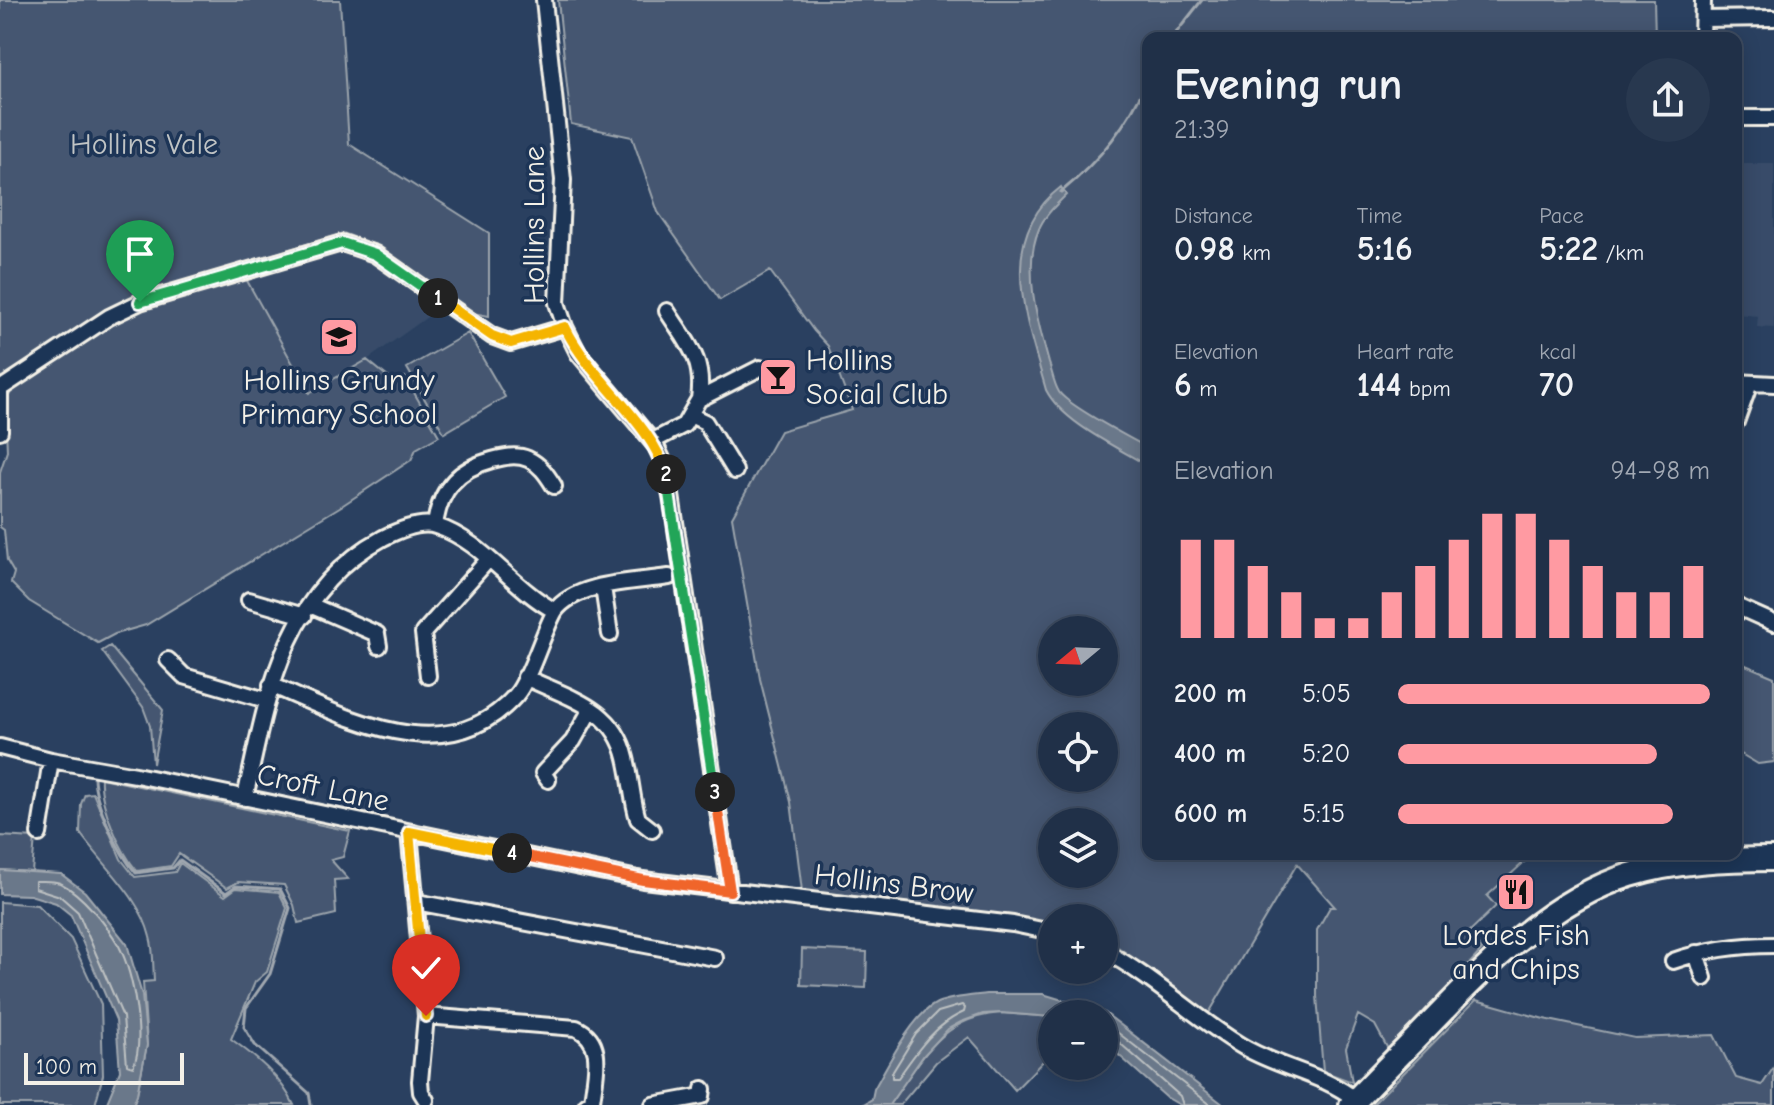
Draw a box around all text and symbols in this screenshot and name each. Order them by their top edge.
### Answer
button: share [1626,58,1710,142]
text: Evening run [1174,59,1402,110]
text: 21:39 [1174,115,1230,145]
park label: Hollins Vale [70,127,218,162]
street label: Hollins Lane [517,146,552,304]
text: Distance [1174,203,1253,229]
text: Time [1357,203,1402,229]
text: Pace [1539,203,1584,229]
pin [106,220,174,302]
text: 0.98 [1174,229,1235,269]
text: 5:16 [1357,229,1413,269]
text: 5:22 [1539,229,1598,269]
icon: arrive [118,232,162,276]
text: km [1235,240,1271,266]
text: /km [1598,240,1644,266]
pin: 1 [418,278,458,318]
text: 1 [434,285,442,311]
school or university icon: Hollins Grundy Primary School [318,316,360,358]
text: Elevation [1174,339,1258,365]
text: Heart rate [1357,339,1454,365]
text: kcal [1539,339,1576,365]
place label: Hollins Social Club [806,343,948,412]
bar icon: Hollins Social Club [757,356,799,398]
place label: Hollins Grundy Primary School [241,363,437,432]
text: 6 [1174,365,1192,405]
text: 144 [1357,365,1402,405]
text: 70 [1539,365,1574,405]
text: m [1192,376,1217,402]
text: bpm [1402,376,1451,402]
pin: 2 [646,454,686,494]
text: Elevation [1174,456,1274,486]
text: 94–98 m [1611,456,1710,486]
text: 2 [661,461,671,487]
north arrow [1038,616,1118,696]
map controls [1038,616,1118,1080]
text: 200 m [1174,679,1247,709]
text: 5:05 [1302,679,1351,709]
button: locate [1038,712,1118,792]
text: 400 m [1174,739,1246,769]
text: 5:20 [1302,739,1350,769]
street label: Croft Lane [254,757,392,819]
pin: 3 [695,772,735,812]
text: 3 [710,779,720,805]
text: 600 m [1174,799,1247,829]
text: 5:15 [1302,799,1345,829]
button: layers [1038,808,1118,888]
pin: 4 [492,833,532,873]
text: 4 [507,840,517,866]
street label: Hollins Brow [812,857,976,911]
restaurant icon: Lordes Fish and Chips [1495,871,1537,913]
button: + [1038,904,1118,984]
place label: Lordes Fish and Chips [1442,918,1590,987]
pin [392,934,460,1016]
icon: check [404,946,448,990]
button: − [1038,1000,1118,1080]
scale bar [24,1049,184,1085]
text: 100 m [36,1054,97,1080]

